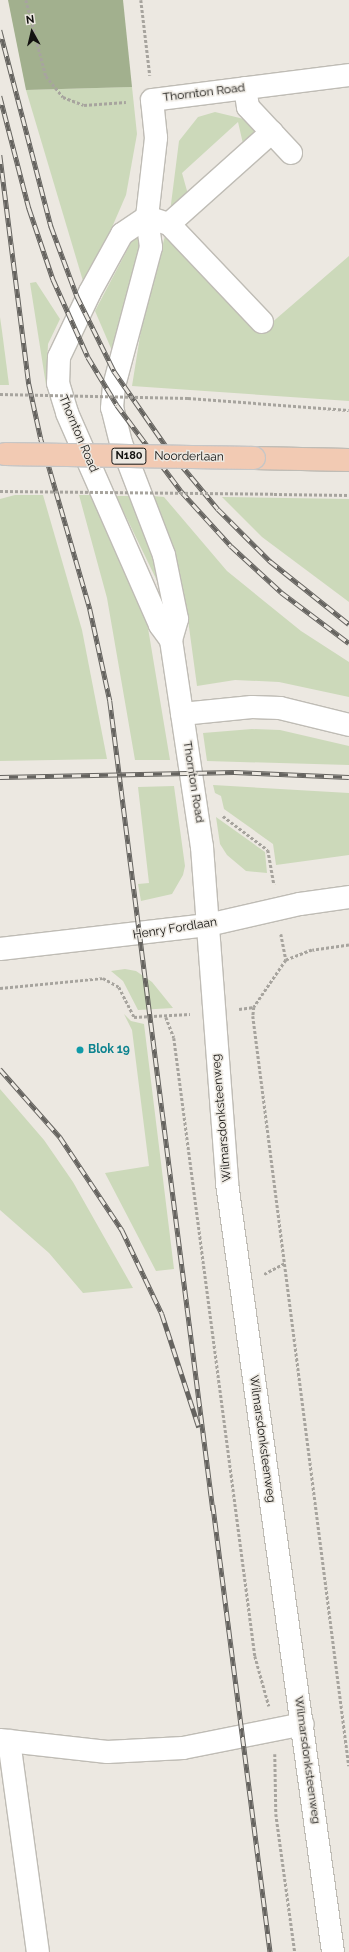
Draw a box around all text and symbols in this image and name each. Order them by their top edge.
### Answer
north arrow [12,12,52,52]
text: N [25,13,35,27]
street label: Thornton Road [162,81,246,105]
street label: Thornton Road [55,393,101,475]
road number: N180 [111,447,147,465]
street label: Noorderlaan [154,449,224,465]
street label: Thornton Road [179,740,207,824]
street label: Henry Fordlaan [132,915,218,943]
place label: Blok 19 [88,1043,130,1057]
marker: Blok 19 [75,1045,85,1055]
street label: Wilmarsdonksteenweg [209,1053,235,1183]
street label: Wilmarsdonksteenweg [246,1374,278,1504]
street label: Wilmarsdonksteenweg [291,1695,323,1825]

